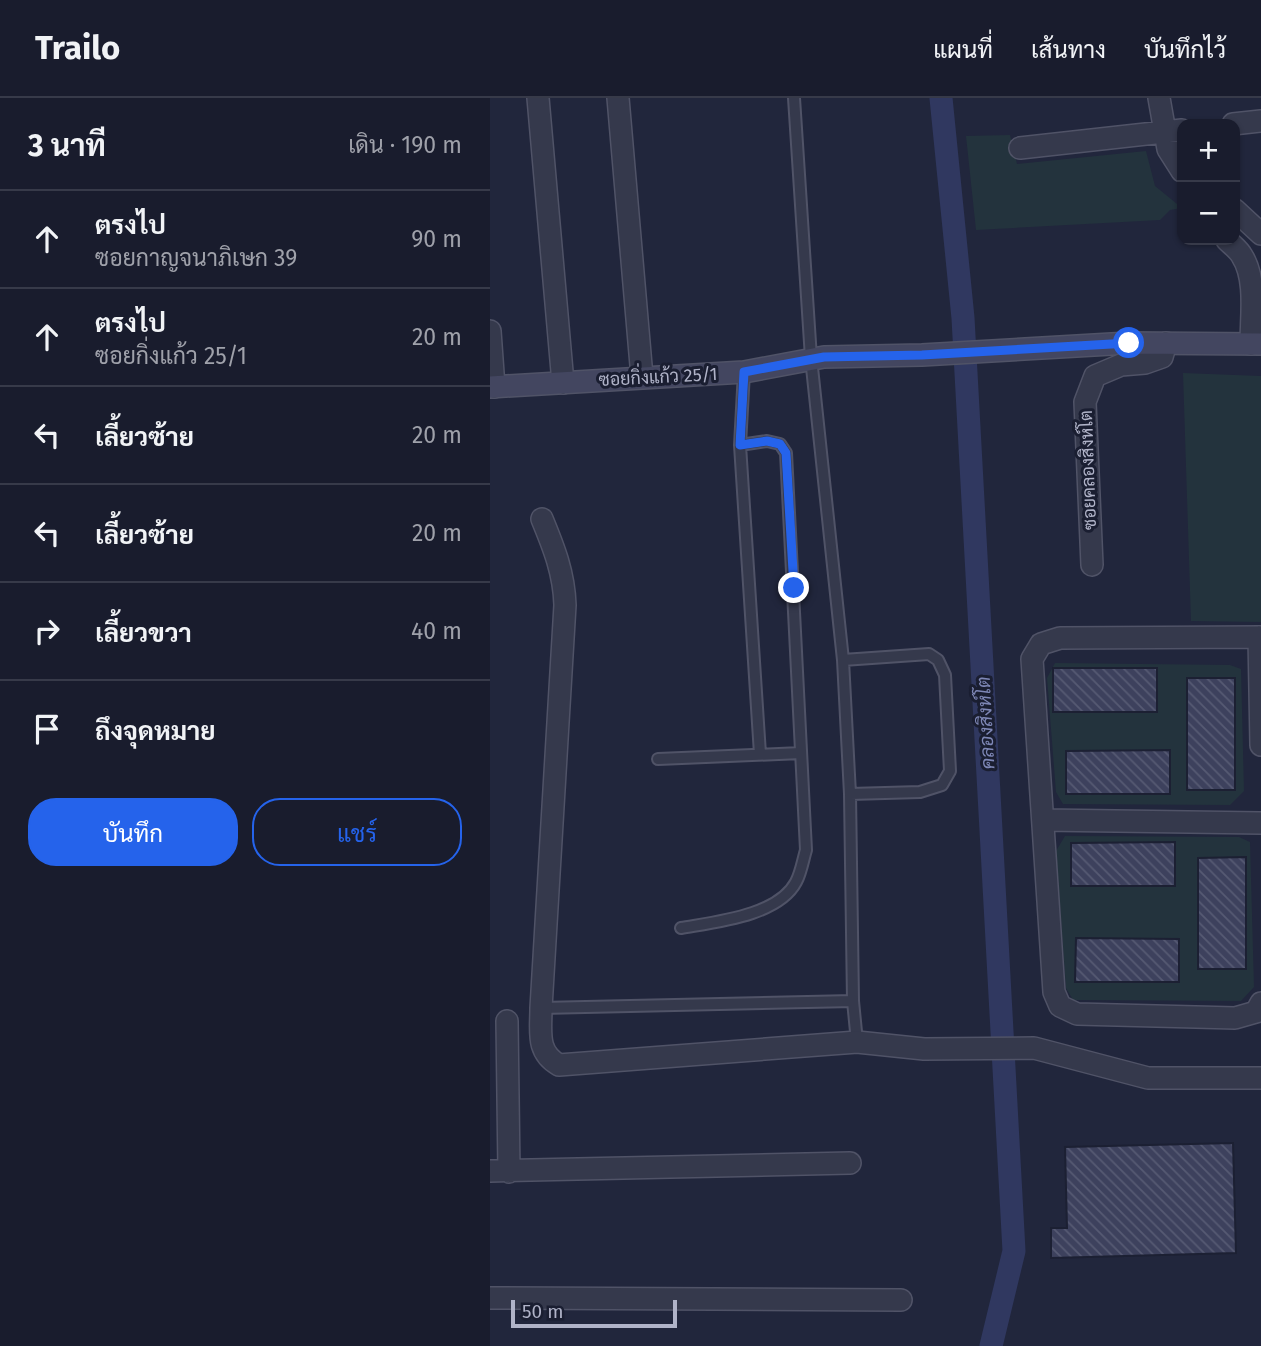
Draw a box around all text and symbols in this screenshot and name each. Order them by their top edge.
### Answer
text: Trailo [35,28,120,68]
text: แผนที่ [933,36,993,64]
text: เส้นทาง [1031,36,1106,64]
text: บันทึกไว้ [1144,36,1226,64]
map controls [1177,119,1240,245]
button: + [1177,119,1240,182]
text: 3 นาที [28,128,106,164]
text: เดิน · 190 m [348,131,462,159]
button: − [1177,182,1240,245]
text: ตรงไป [95,210,166,241]
icon: ahead [28,220,66,258]
text: 90 m [411,225,462,253]
text: ซอยกาญจนาภิเษก 39 [95,244,297,272]
text: ตรงไป [95,308,166,339]
icon: ahead [28,318,66,356]
text: 20 m [412,323,462,351]
route start [1113,327,1144,358]
text: ซอยกิ่งแก้ว 25/1 [95,342,247,370]
street label: ซอยกิ่งแก้ว 25/1 [598,359,718,391]
street label: ซอยคลองสิงห์โต [1073,410,1101,530]
icon: left [28,416,66,454]
text: 20 m [412,421,462,449]
text: เลี้ยวซ้าย [95,422,194,453]
icon: left [28,514,66,552]
text: 20 m [412,519,462,547]
text: เลี้ยวซ้าย [95,520,194,551]
route end [778,572,809,603]
icon: right [28,612,66,650]
text: 40 m [411,617,462,645]
text: เลี้ยวขวา [95,618,192,649]
water label: คลองสิงห์โต [971,676,999,770]
icon: arrive [28,710,66,748]
text: ถึงจุดหมาย [95,716,216,747]
button: บันทึก [28,798,238,866]
button: แชร์ [252,798,462,866]
scale bar [511,1297,677,1329]
text: 50 m [522,1300,563,1323]

